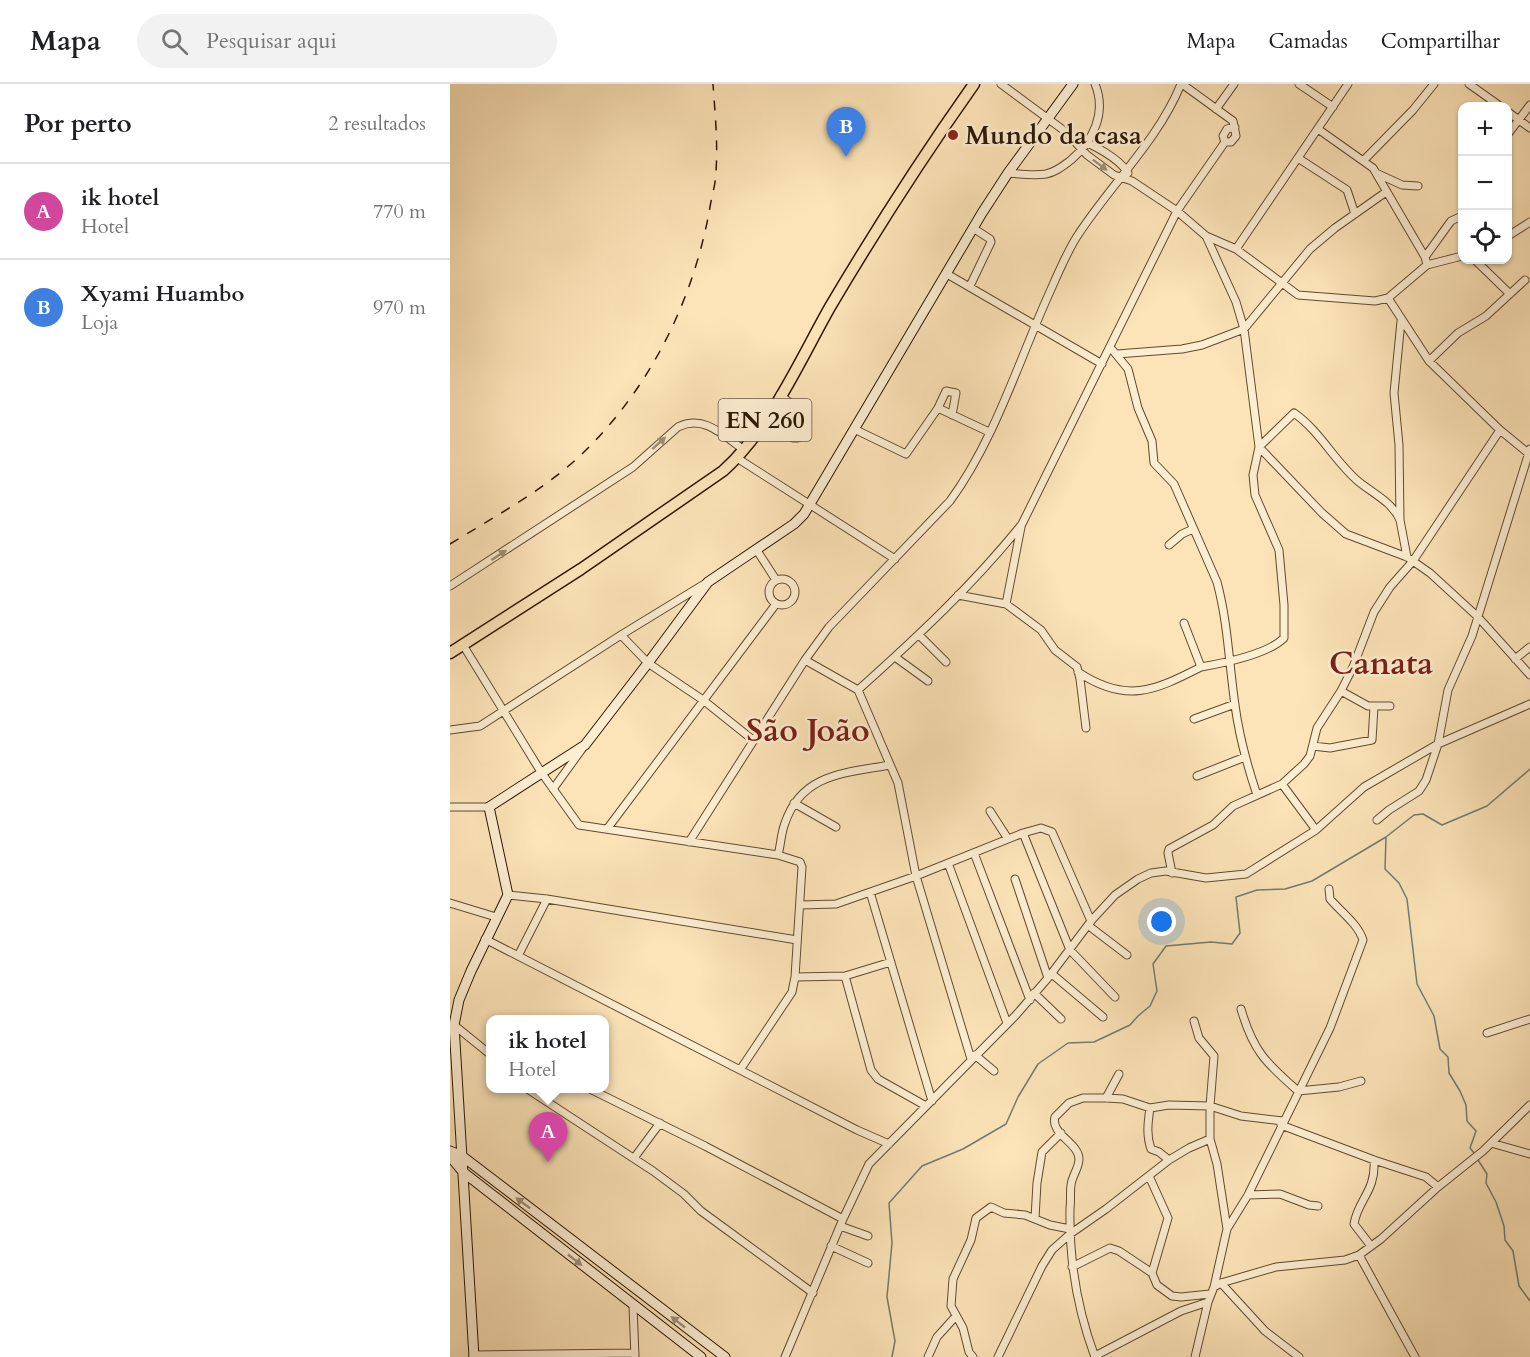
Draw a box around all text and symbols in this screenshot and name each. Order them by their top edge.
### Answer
search box [137,14,557,68]
text: Mapa [30,22,101,60]
icon: search [158,25,191,58]
text: Pesquisar aqui [206,26,337,56]
text: Mapa [1186,27,1236,56]
text: Camadas [1269,27,1348,56]
text: Compartilhar [1381,27,1500,56]
map controls [1458,102,1512,264]
button: + [1458,102,1512,156]
text: Por perto [24,106,132,141]
pin: B [826,107,866,157]
text: 2 resultados [328,110,426,137]
place label: Mundo da casa [965,118,1142,153]
marker: Mundo da casa [946,128,960,142]
button: − [1458,156,1512,210]
one-way arrow [1092,159,1108,171]
text: ik hotel [81,183,159,213]
text: A [36,198,51,225]
text: 770 m [373,198,426,225]
button: locate [1458,210,1512,264]
text: Hotel [81,213,129,240]
text: Xyami Huambo [81,279,244,309]
text: B [36,294,51,321]
text: 970 m [373,294,426,321]
text: Loja [81,309,118,336]
road number: EN 260 [718,399,812,441]
one-way arrow [651,437,666,450]
one-way arrow [491,550,507,561]
district label: Canata [1329,642,1433,686]
district label: São João [746,709,870,753]
your location [1147,907,1176,936]
popup [486,1015,609,1093]
text: ik hotel [508,1026,587,1056]
text: Hotel [508,1056,556,1083]
pin: A [528,1112,568,1162]
one-way arrow [516,1197,532,1209]
one-way arrow [567,1254,583,1267]
one-way arrow [670,1315,686,1328]

